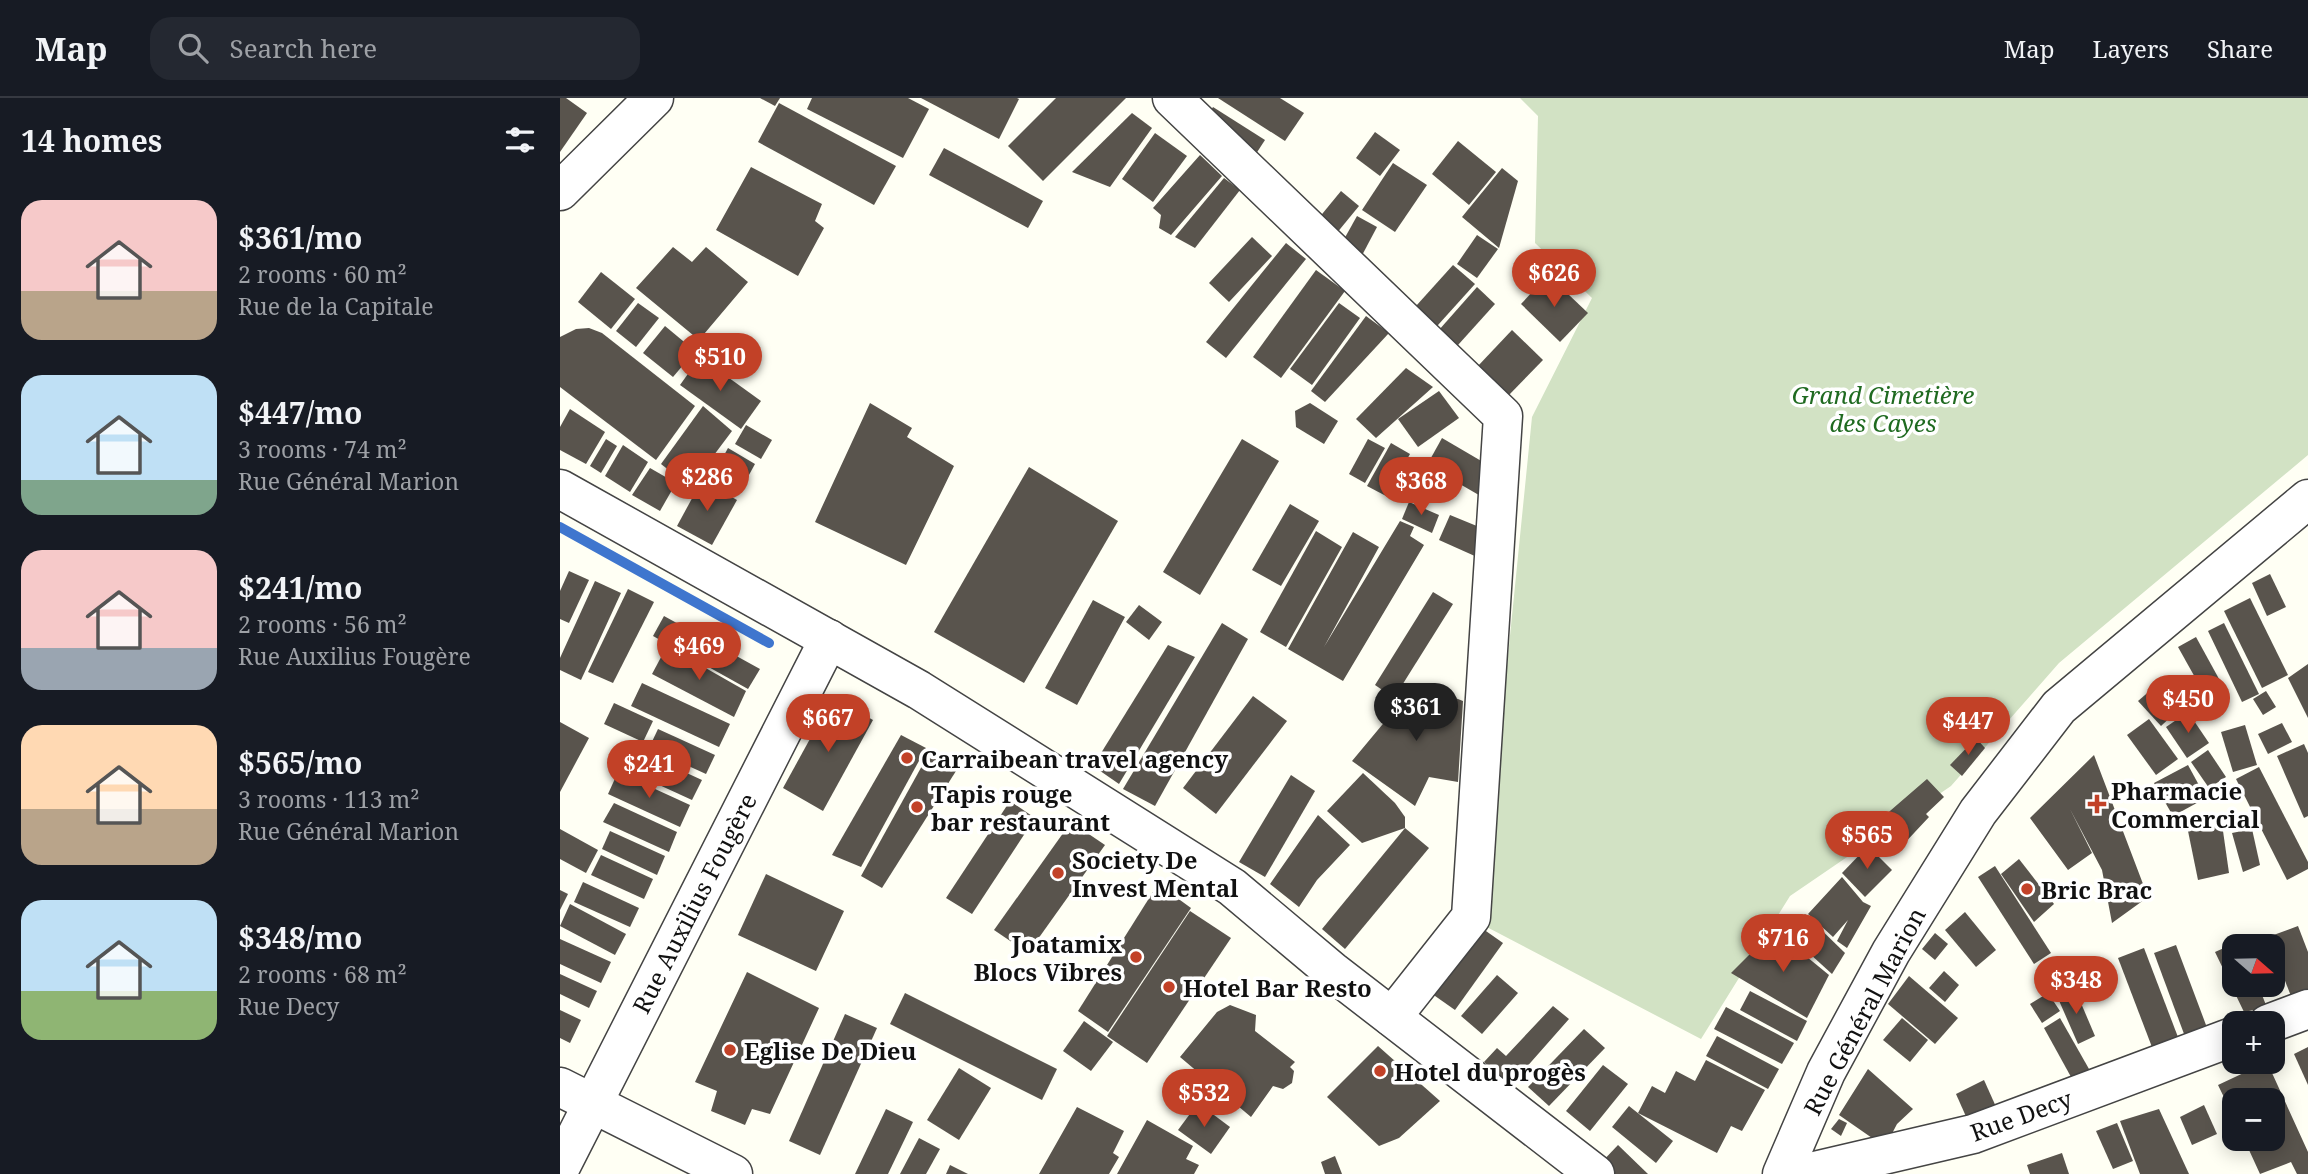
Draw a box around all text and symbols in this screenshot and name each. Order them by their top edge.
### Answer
search box [150,17,640,80]
text: Map [35,26,108,71]
icon: search [174,29,212,67]
text: Search here [230,30,377,66]
text: Map [2004,32,2055,65]
text: Layers [2093,32,2169,65]
text: Share [2207,32,2273,65]
text: 14 homes [21,120,162,161]
icon: filters [501,121,539,159]
text: $361/mo [238,217,362,258]
icon: home [77,228,161,312]
pin: $626 [1513,250,1595,309]
text: $626 [1528,256,1580,288]
text: 2 rooms · 60 m² [238,258,407,290]
text: Rue de la Capitale [238,290,433,322]
pin: $510 [679,334,761,393]
text: $510 [694,340,746,372]
park label: Grand Cimetière des Cayes [1792,378,1974,439]
text: $447/mo [238,392,362,433]
icon: home [77,403,161,487]
text: 3 rooms · 74 m² [238,433,407,465]
pin: $286 [666,454,748,513]
pin: $368 [1380,458,1462,517]
text: $286 [681,460,733,492]
text: $368 [1395,464,1447,496]
text: Rue Général Marion [238,465,459,497]
text: $241/mo [238,567,362,608]
icon: home [77,578,161,662]
text: 2 rooms · 56 m² [238,608,407,640]
pin: $469 [658,622,740,682]
text: $469 [673,629,725,661]
text: Rue Auxilius Fougère [238,640,471,672]
pin: $450 [2147,676,2229,735]
text: $450 [2162,682,2214,714]
pin: $361 [1375,684,1457,743]
text: $361 [1390,690,1442,722]
pin: $667 [787,694,869,754]
pin: $447 [1927,698,2009,757]
text: $667 [802,701,854,733]
text: $447 [1942,704,1994,736]
pin: $241 [608,740,690,800]
text: $565/mo [238,742,362,783]
place label: Carraibean travel agency [921,742,1228,775]
text: $241 [623,747,675,779]
marker: Carraibean travel agency [899,750,915,766]
icon: home [77,753,161,837]
place label: Pharmacie Commercial [2111,774,2260,835]
place label: Tapis rouge bar restaurant [931,777,1110,838]
text: 3 rooms · 113 m² [238,783,420,815]
street label: Rue Auxilius Fougère [624,787,764,1019]
marker: Pharmacie Commercial [2089,796,2105,812]
marker: Tapis rouge bar restaurant [909,799,925,815]
pin: $565 [1826,812,1908,871]
text: Rue Général Marion [238,815,459,847]
text: $565 [1841,818,1893,850]
place label: Society De Invest Mental [1072,843,1239,904]
marker: Society De Invest Mental [1050,865,1066,881]
place label: Bric Brac [2041,873,2152,906]
marker: Bric Brac [2019,881,2035,897]
street label: Rue Général Marion [1795,901,1933,1121]
pin: $716 [1742,914,1824,974]
text: $348/mo [238,917,362,958]
text: $716 [1757,921,1809,953]
place label: Joatamix Blocs Vibres [974,927,1122,988]
icon: home [77,928,161,1012]
north arrow [2222,934,2286,998]
map controls [2222,934,2285,1151]
marker: Joatamix Blocs Vibres [1128,949,1144,965]
pin: $348 [2035,956,2117,1016]
text: 2 rooms · 68 m² [238,958,407,990]
text: $348 [2050,963,2102,995]
place label: Hotel Bar Resto [1183,971,1372,1004]
marker: Hotel Bar Resto [1161,979,1177,995]
text: Rue Decy [238,990,339,1022]
button: + [2222,1011,2285,1074]
place label: Eglise De Dieu [744,1034,917,1067]
marker: Eglise De Dieu [722,1042,738,1058]
place label: Hotel du progès [1394,1055,1586,1088]
marker: Hotel du progès [1372,1063,1388,1079]
pin: $532 [1163,1070,1245,1129]
text: $532 [1178,1076,1230,1108]
street label: Rue Decy [1966,1081,2077,1149]
button: − [2222,1088,2285,1151]

